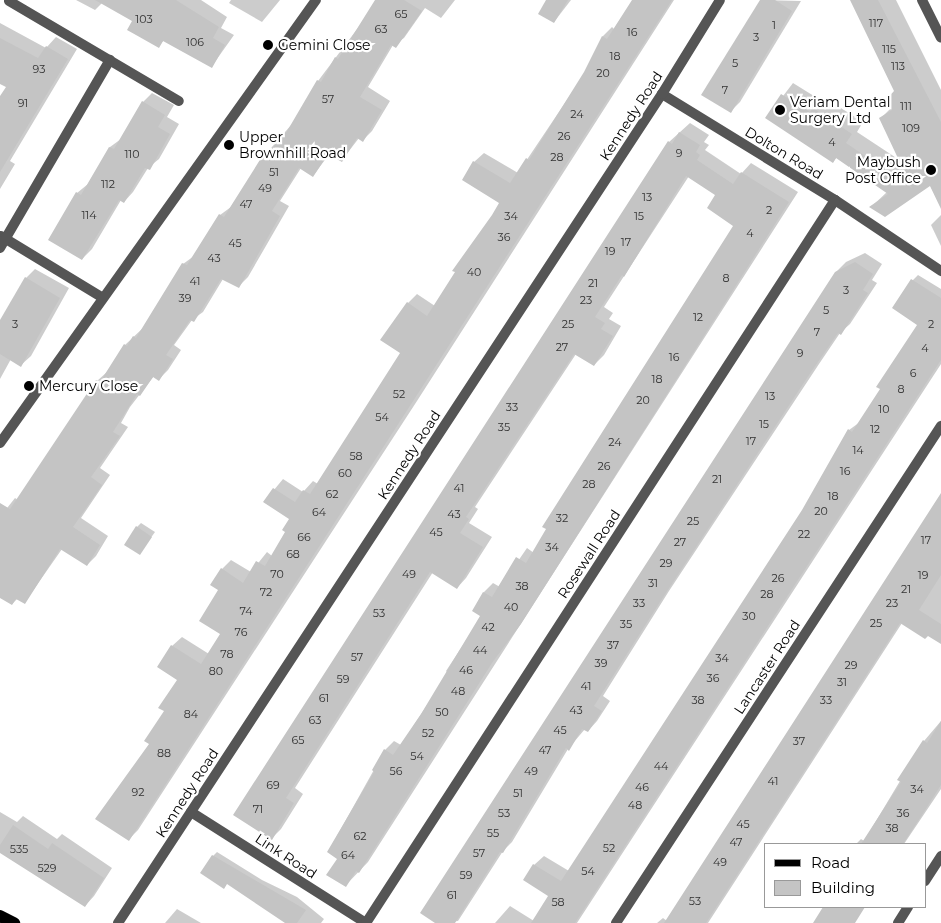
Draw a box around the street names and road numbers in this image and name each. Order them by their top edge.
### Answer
street label: Kennedy Road [596,68,666,164]
street label: Dolton Road [742,123,826,183]
street label: Kennedy Road [374,407,444,503]
street label: Rosewall Road [554,507,624,601]
street label: Lancaster Road [730,617,804,717]
street label: Kennedy Road [152,745,222,841]
street label: Link Road [252,830,320,882]

